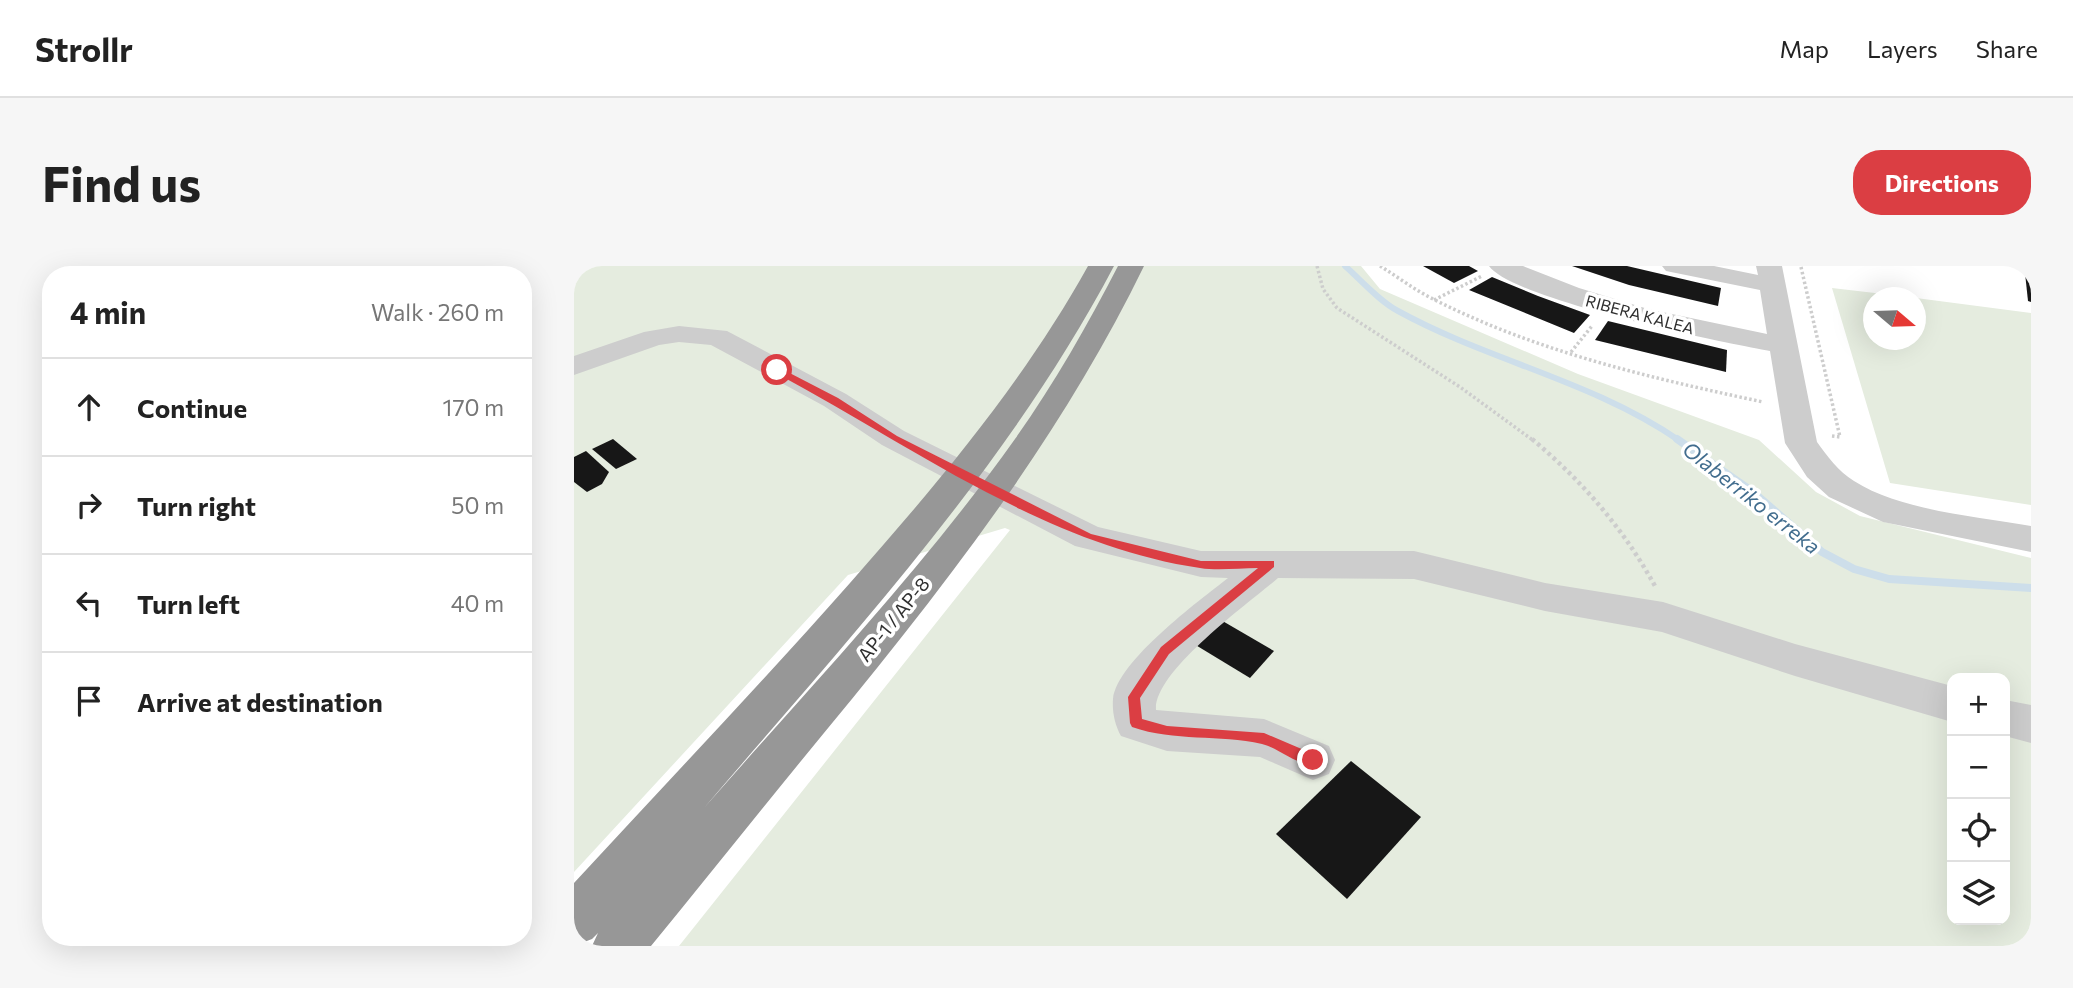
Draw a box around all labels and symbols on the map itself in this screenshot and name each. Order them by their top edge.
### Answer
north arrow [1863,287,1926,350]
street label: RIBERA KALEA [1584,290,1696,338]
route start [761,354,792,385]
water label: Olaberriko erreka [1678,436,1826,558]
street label: AP-1 / AP-8 [852,572,934,666]
route end [1297,744,1328,775]

